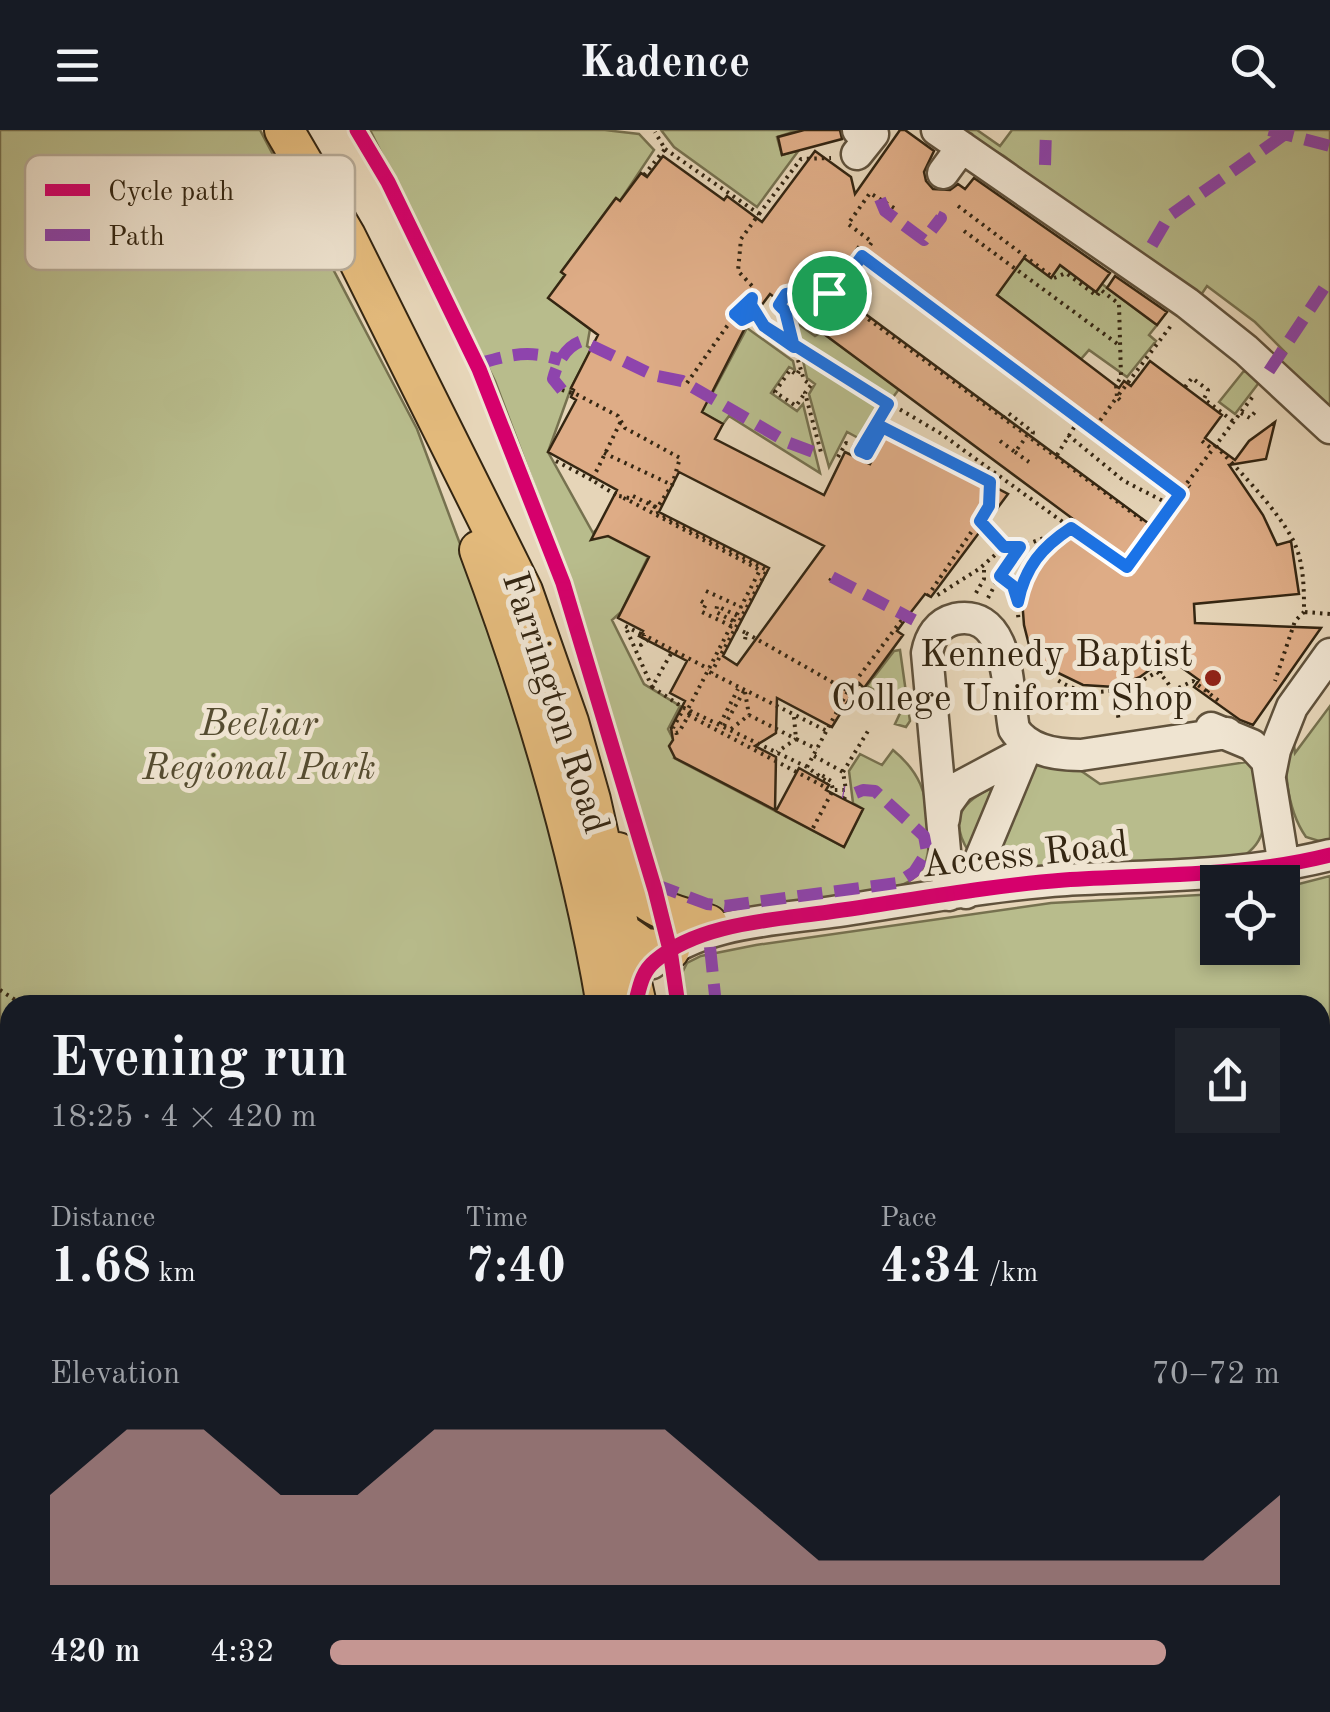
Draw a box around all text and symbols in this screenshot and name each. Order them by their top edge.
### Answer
icon: menu [50,38,105,93]
icon: search [1225,38,1280,93]
text: Kadence [580,42,750,87]
legend [25,155,355,270]
text: Cycle path [108,179,234,207]
text: Path [108,224,165,252]
pin [787,251,872,336]
icon: arrive [802,266,857,321]
street label: Farrington Road [494,568,614,838]
place label: Kennedy Baptist College Uniform Shop [831,637,1193,719]
marker: Kennedy Baptist College Uniform Shop [1202,667,1224,689]
park label: Beeliar Regional Park [141,706,376,788]
street label: Access Road [920,826,1130,886]
map controls [1200,865,1300,965]
button: locate [1200,865,1300,965]
button: share [1175,1028,1280,1133]
text: Evening run [50,1033,348,1088]
text: 18:25 · 4 × 420 m [50,1102,317,1134]
text: Distance [50,1205,155,1233]
text: Time [465,1205,528,1233]
text: Pace [880,1205,937,1233]
text: 1.68 [50,1243,151,1293]
text: 7:40 [465,1243,566,1293]
text: 4:34 [880,1243,981,1293]
text: km [151,1260,196,1288]
text: /km [981,1260,1038,1288]
text: Elevation [50,1359,180,1391]
text: 70–72 m [1152,1359,1280,1391]
text: 420 m [50,1637,140,1669]
text: 4:32 [210,1637,275,1669]

